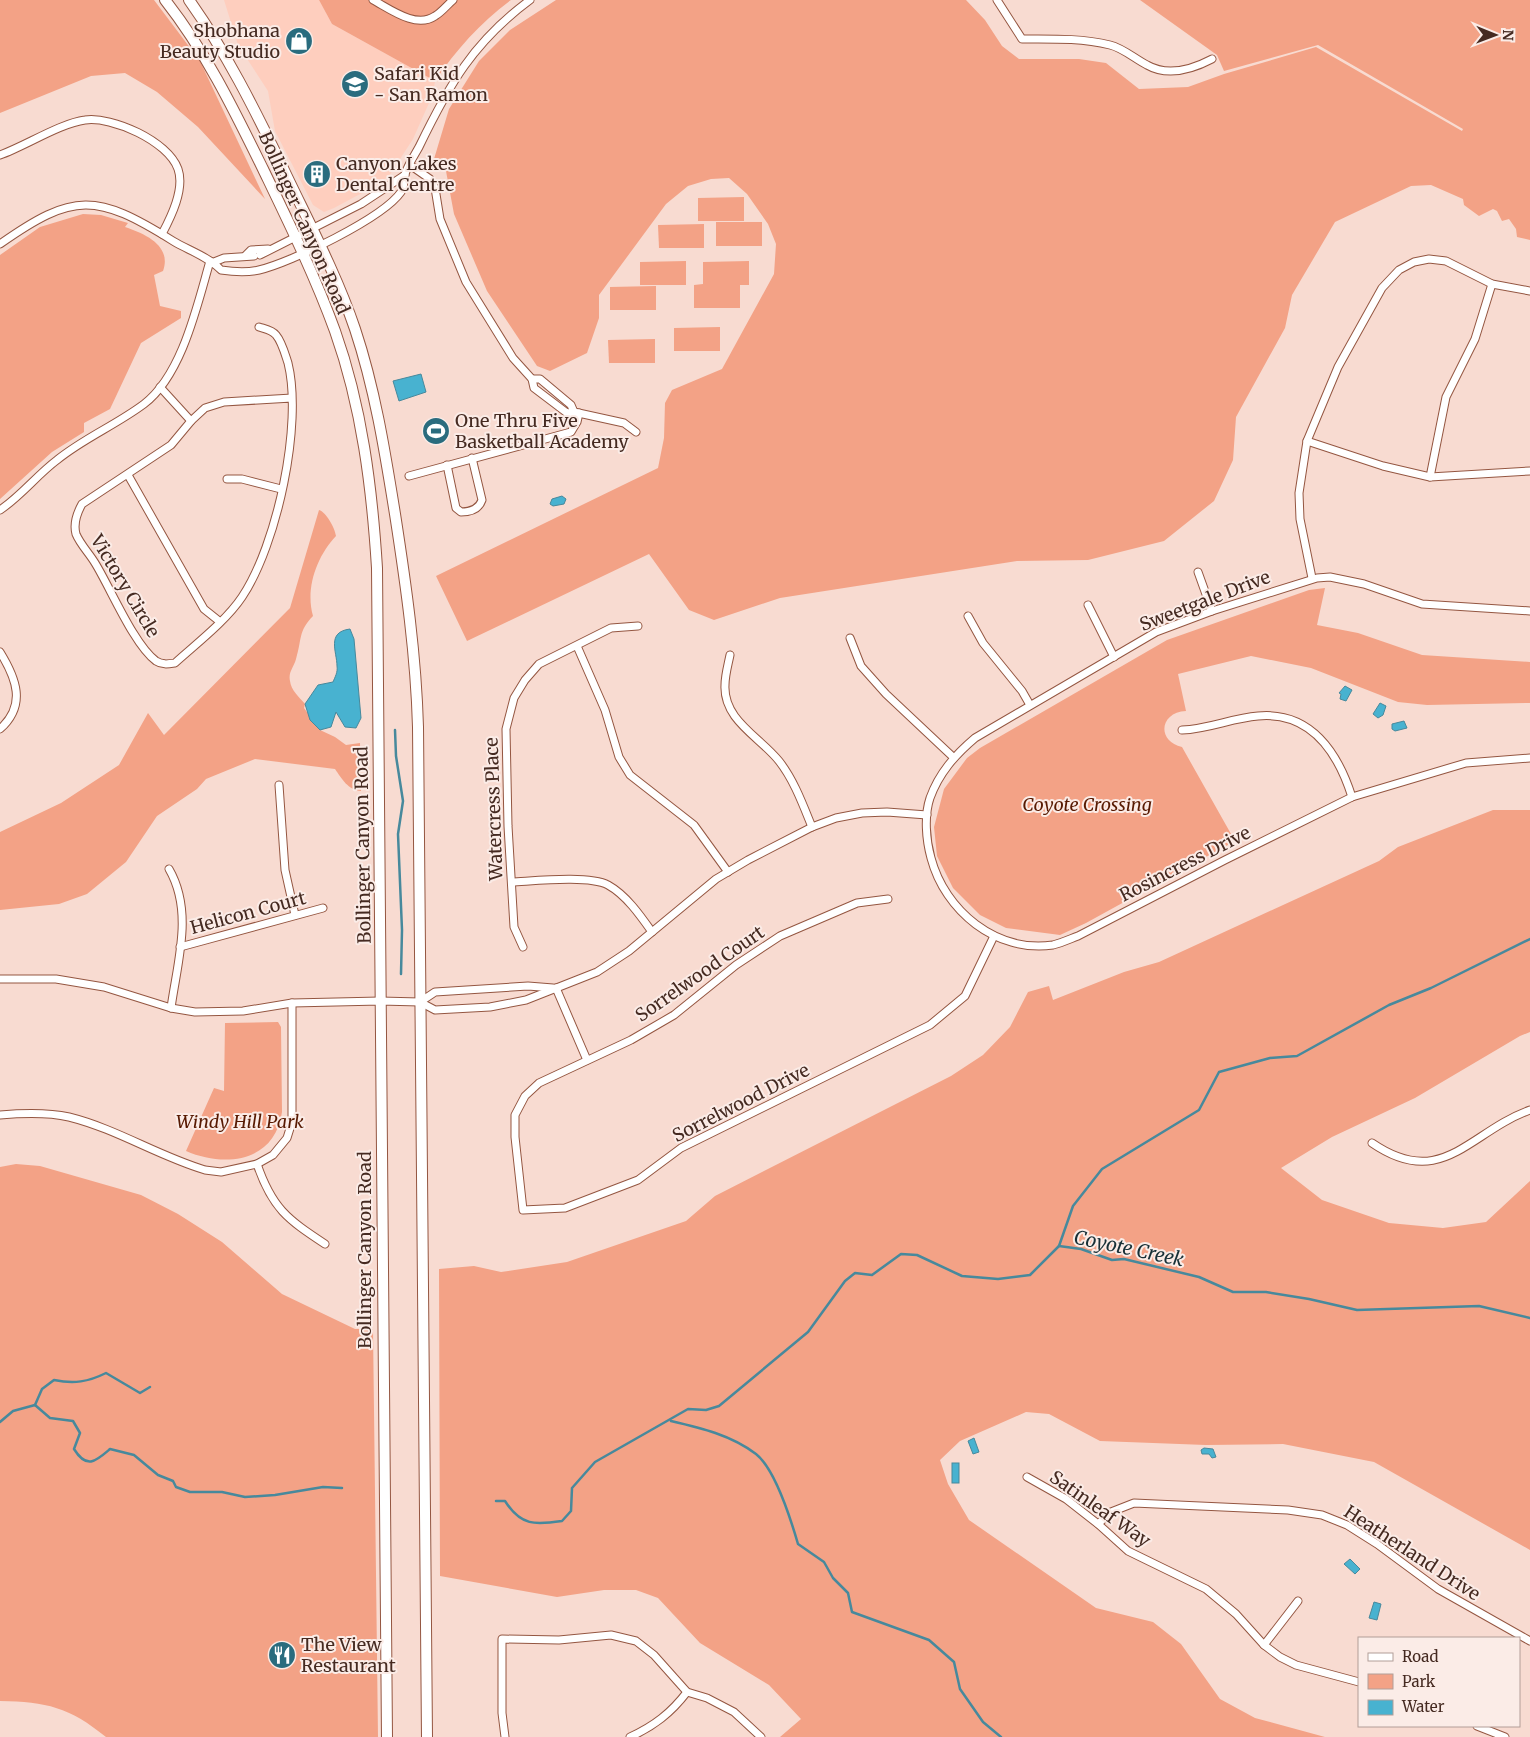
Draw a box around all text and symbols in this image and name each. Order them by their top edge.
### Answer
north arrow [1470,10,1520,60]
place label: Shobhana Beauty Studio [160,19,280,63]
shop icon: Shobhana Beauty Studio [284,26,314,56]
text: N [1499,30,1517,41]
place label: Safari Kid - San Ramon [374,62,488,106]
school or university icon: Safari Kid - San Ramon [340,69,370,99]
street label: Bollinger Canyon Road [254,128,355,318]
place label: Canyon Lakes Dental Centre [336,152,457,196]
building icon: Canyon Lakes Dental Centre [302,159,332,189]
place label: One Thru Five Basketball Academy [455,409,629,453]
sports icon: One Thru Five Basketball Academy [421,416,451,446]
street label: Victory Circle [85,529,165,641]
street label: Sweetgale Drive [1136,565,1273,636]
street label: Watercress Place [480,737,508,882]
street label: Bollinger Canyon Road [349,746,376,944]
park label: Coyote Crossing [1022,793,1152,816]
street label: Rosincress Drive [1115,821,1254,907]
street label: Helicon Court [188,886,308,939]
street label: Sorrelwood Court [631,920,769,1027]
street label: Sorrelwood Drive [668,1058,813,1147]
park label: Windy Hill Park [176,1110,304,1133]
street label: Bollinger Canyon Road [353,1151,376,1349]
water label: Coyote Creek [1072,1225,1187,1271]
street label: Satinleaf Way [1045,1465,1156,1552]
street label: Heatherland Drive [1340,1500,1485,1605]
place label: The View Restaurant [301,1633,396,1677]
legend [1358,1637,1520,1727]
restaurant icon: The View Restaurant [267,1640,297,1670]
text: Road [1402,1647,1438,1666]
text: Park [1402,1672,1436,1691]
text: Water [1401,1697,1445,1716]

